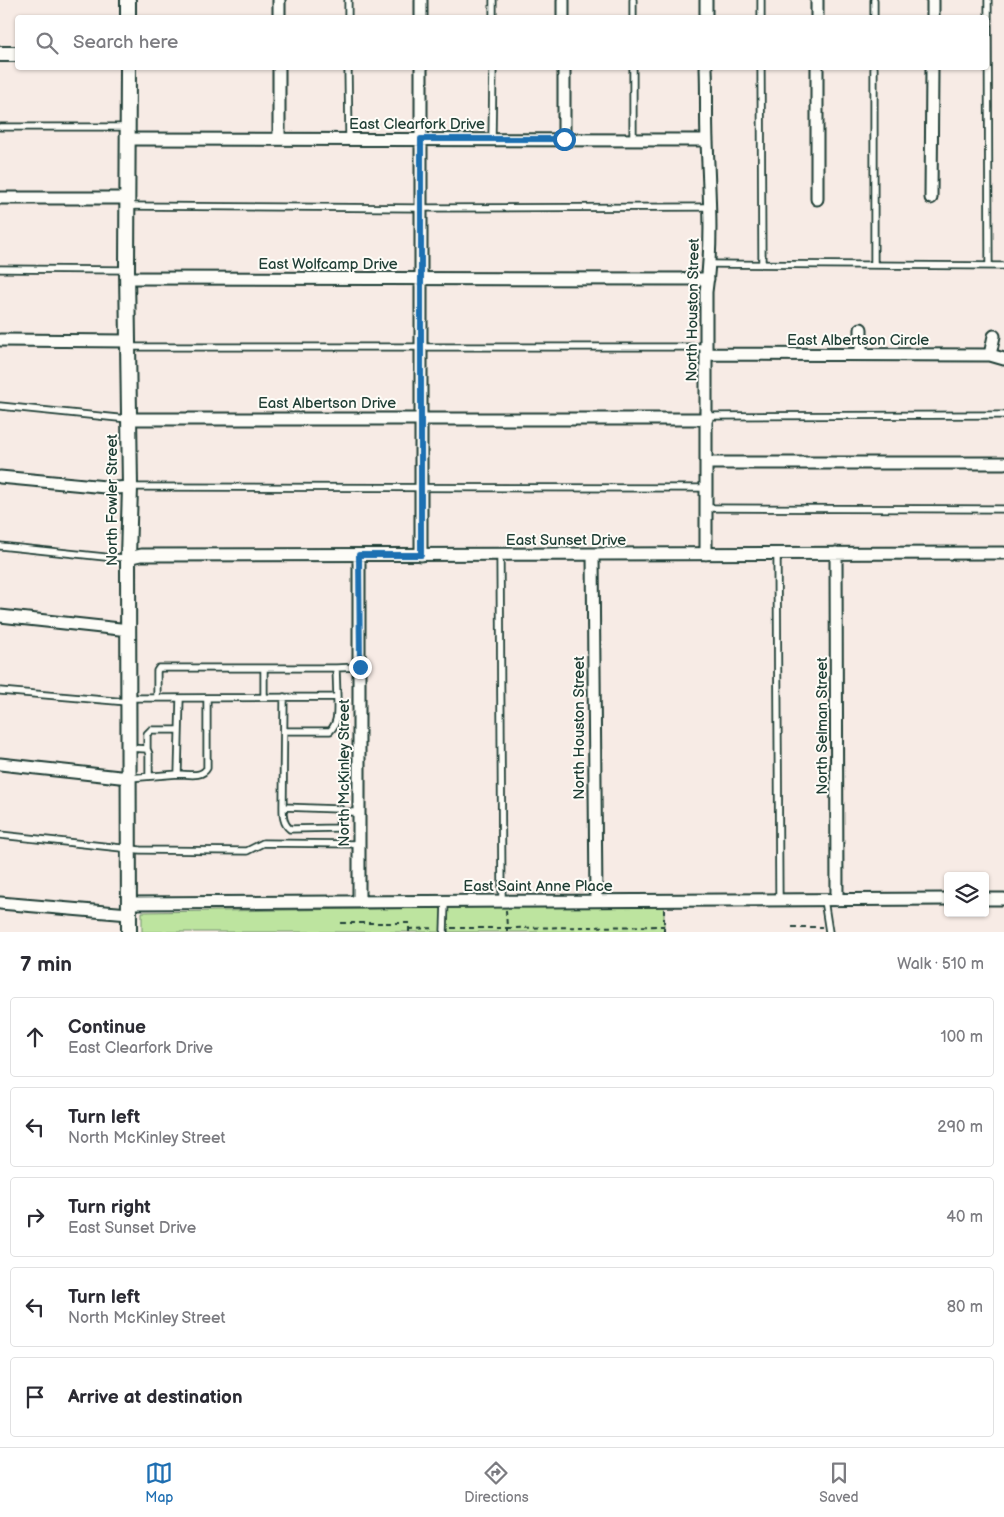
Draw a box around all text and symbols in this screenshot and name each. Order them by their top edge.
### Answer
search box [15,15,989,70]
icon: search [33,29,61,57]
text: Search here [73,31,178,54]
street label: East Clearfork Drive [349,115,485,134]
route start [553,128,576,151]
street label: North Houston Street [682,238,704,382]
street label: East Wolfcamp Drive [258,255,398,274]
street label: East Albertson Circle [787,331,929,350]
street label: East Albertson Drive [258,394,396,413]
street label: North Fowler Street [103,434,122,566]
street label: East Sunset Drive [506,531,626,550]
route end [349,656,372,679]
street label: North Houston Street [570,656,589,800]
street label: North Selman Street [813,657,832,795]
street label: North McKinley Street [335,699,354,847]
map controls [944,872,989,917]
button: layers [944,872,989,917]
street label: East Saint Anne Place [463,877,613,896]
text: 7 min [20,952,72,977]
text: Walk · 510 m [897,955,984,974]
text: Continue [68,1016,146,1039]
icon: ahead [21,1023,49,1051]
text: 100 m [940,1028,983,1047]
text: East Clearfork Drive [68,1039,213,1058]
text: Turn left [68,1106,140,1129]
icon: left [21,1113,49,1141]
text: 290 m [937,1118,983,1137]
text: North McKinley Street [68,1129,225,1148]
text: Turn right [68,1196,151,1219]
icon: right [21,1203,49,1231]
text: 40 m [946,1208,983,1227]
text: East Sunset Drive [68,1219,196,1238]
text: Turn left [68,1286,140,1309]
icon: left [21,1293,49,1321]
text: 80 m [947,1298,983,1317]
text: North McKinley Street [68,1309,225,1328]
icon: arrive [21,1383,49,1411]
text: Arrive at destination [68,1386,243,1409]
tab: Map [145,1459,174,1506]
tab: Directions [464,1459,529,1506]
tab: Saved [819,1459,859,1506]

